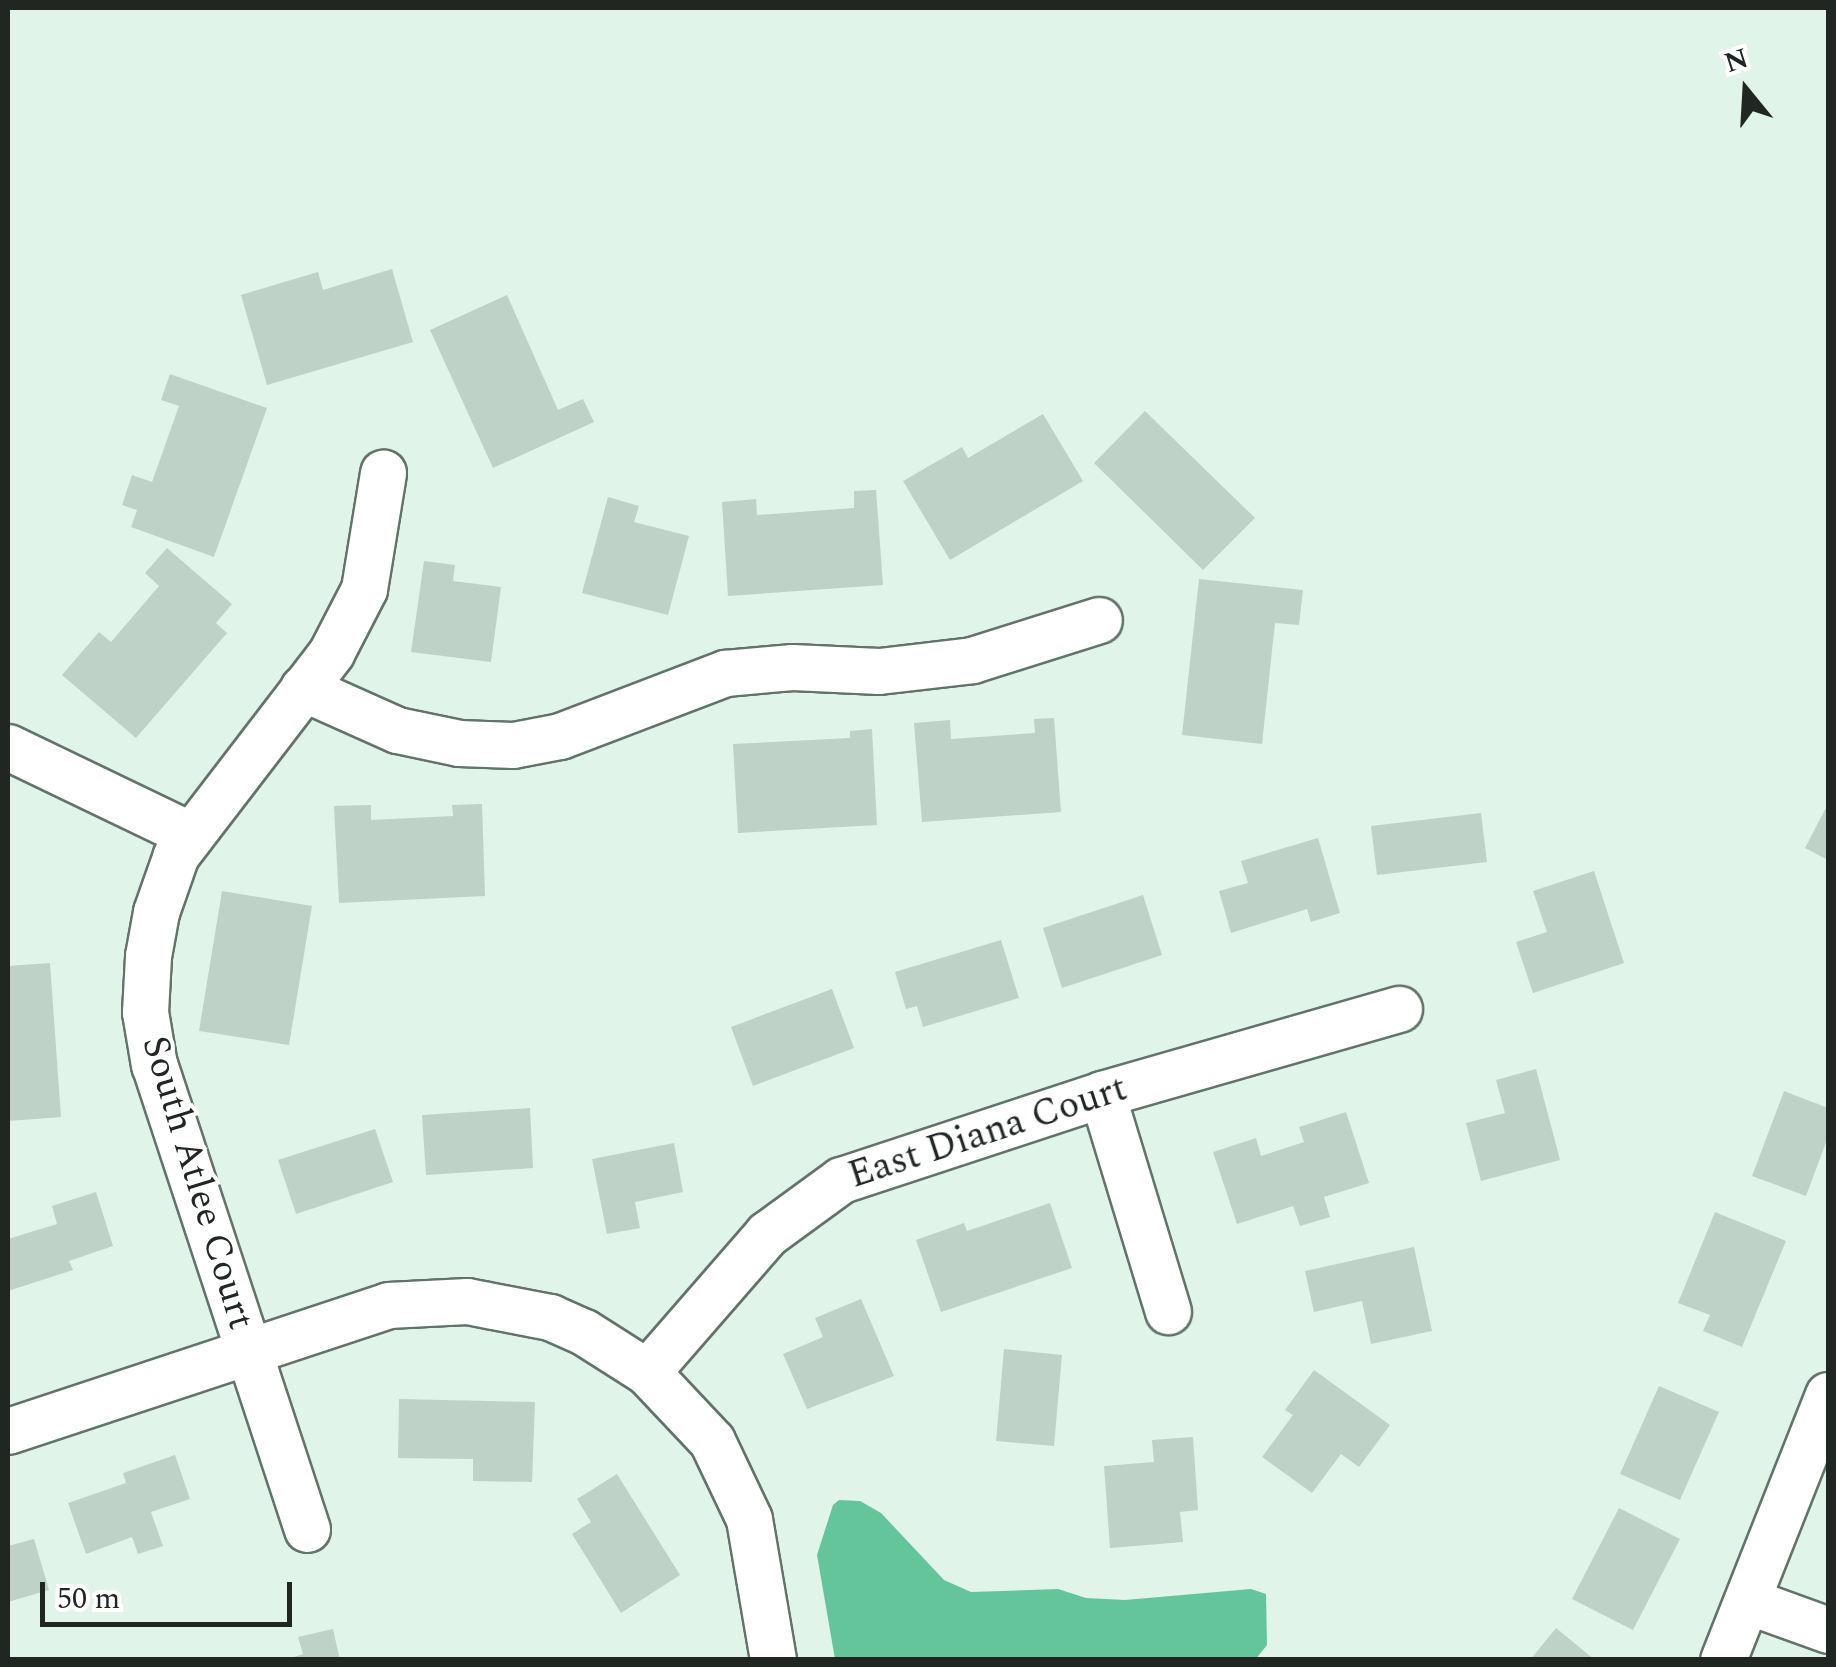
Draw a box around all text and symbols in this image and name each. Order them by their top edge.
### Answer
text: N [1719,37,1754,85]
north arrow [1696,40,1796,140]
street label: South Atlee Court [131,1031,263,1335]
street label: East Diana Court [843,1066,1133,1200]
scale bar [45,1562,298,1624]
text: 50 m [57,1576,120,1622]

